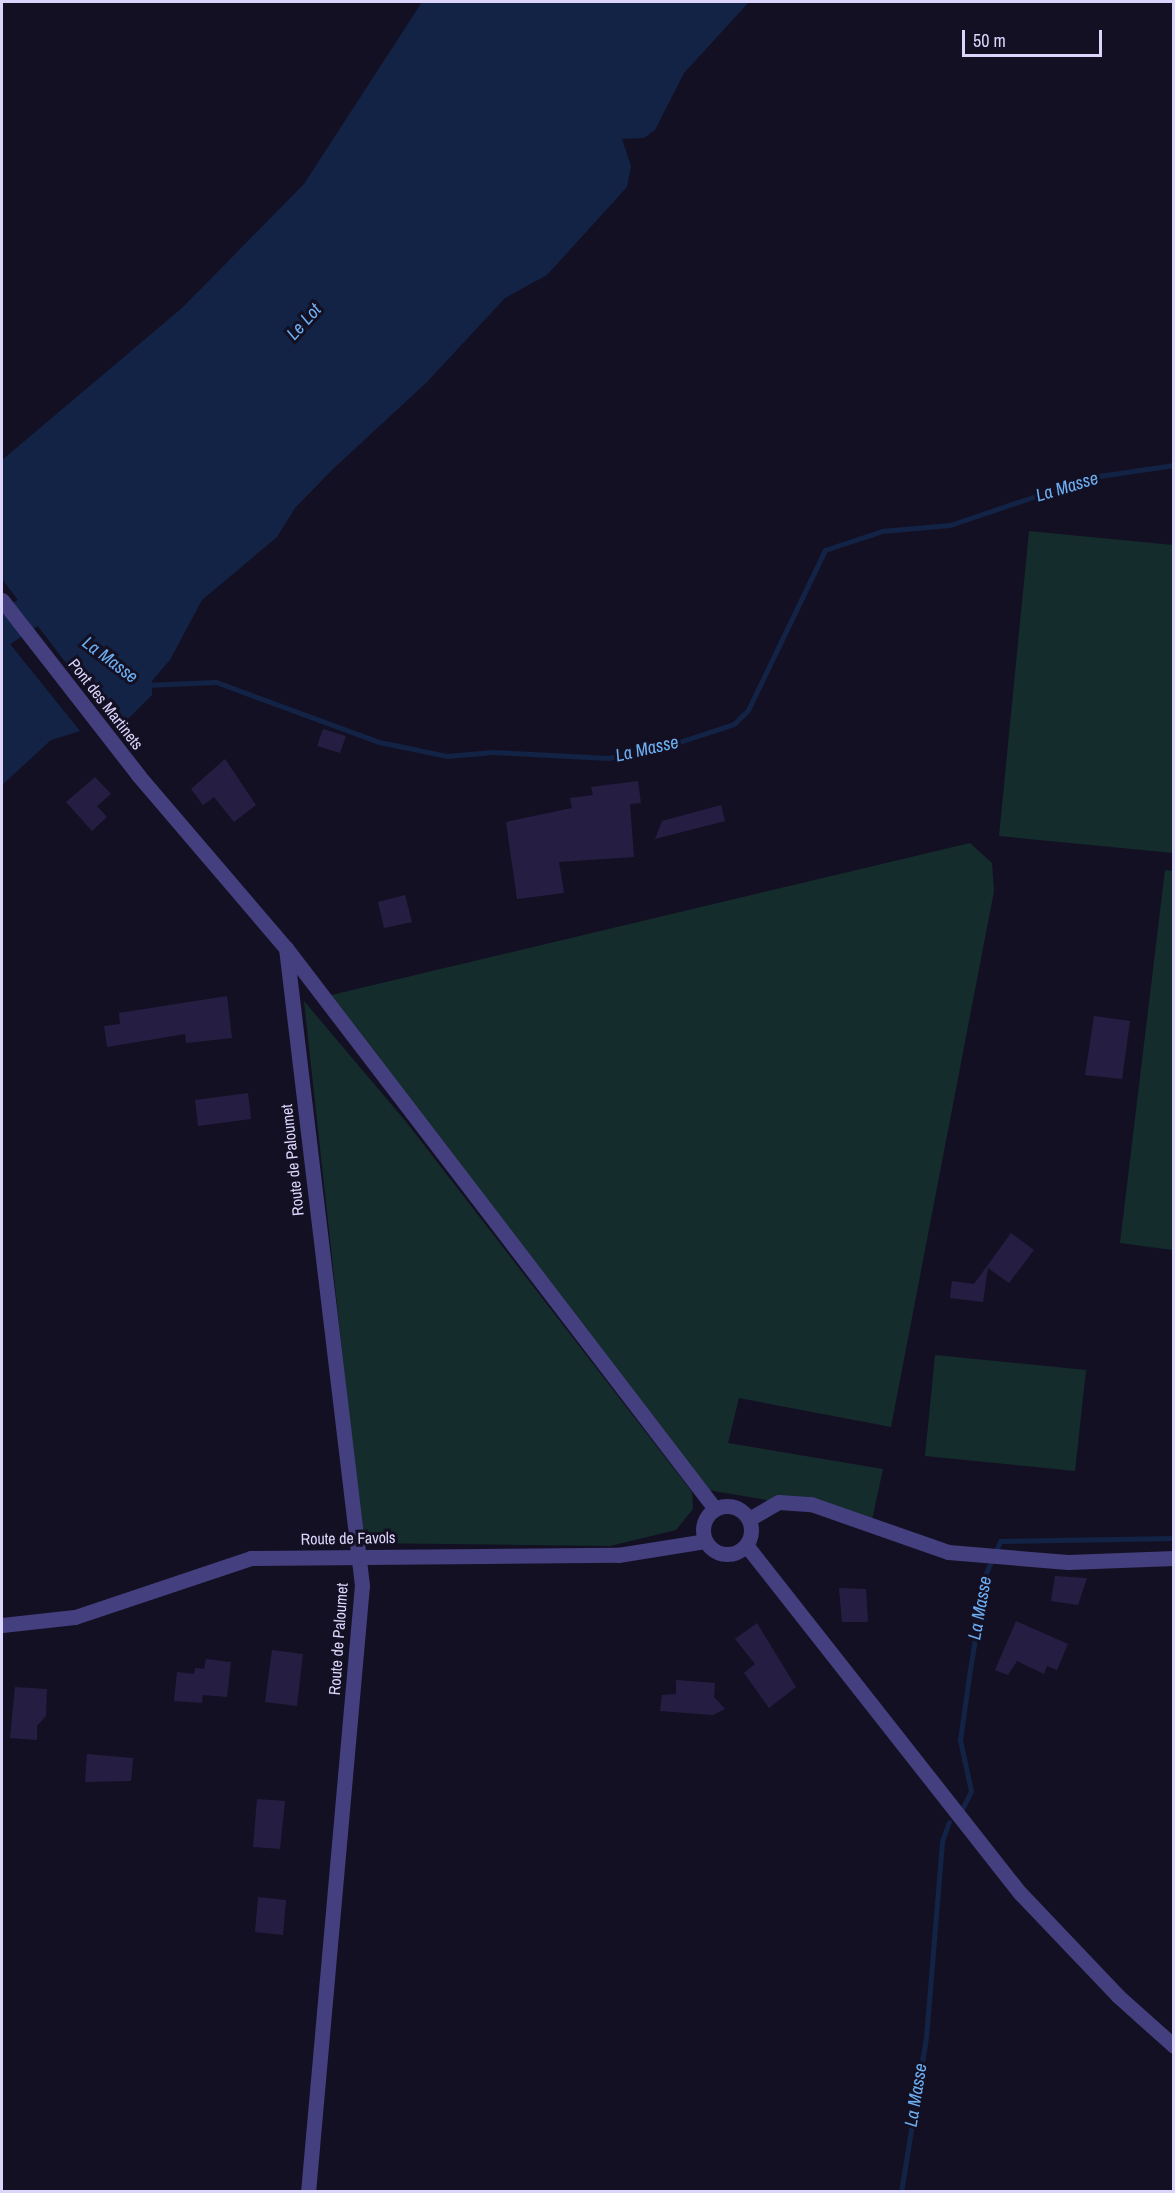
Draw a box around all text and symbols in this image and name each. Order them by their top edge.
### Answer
scale bar [965,18,1104,56]
text: 50 m [973,28,1006,53]
water label: Le Lot [282,300,326,344]
water label: La Masse [1033,467,1101,507]
water label: La Masse [78,632,142,688]
street label: Pont des Martinets [65,655,147,753]
water label: La Masse [613,731,681,767]
street label: Route de Paloumet [277,1103,307,1217]
street label: Route de Favols [300,1528,396,1548]
water label: La Masse [964,1575,996,1641]
street label: Route de Paloumet [325,1582,351,1696]
water label: La Masse [900,2062,932,2128]

